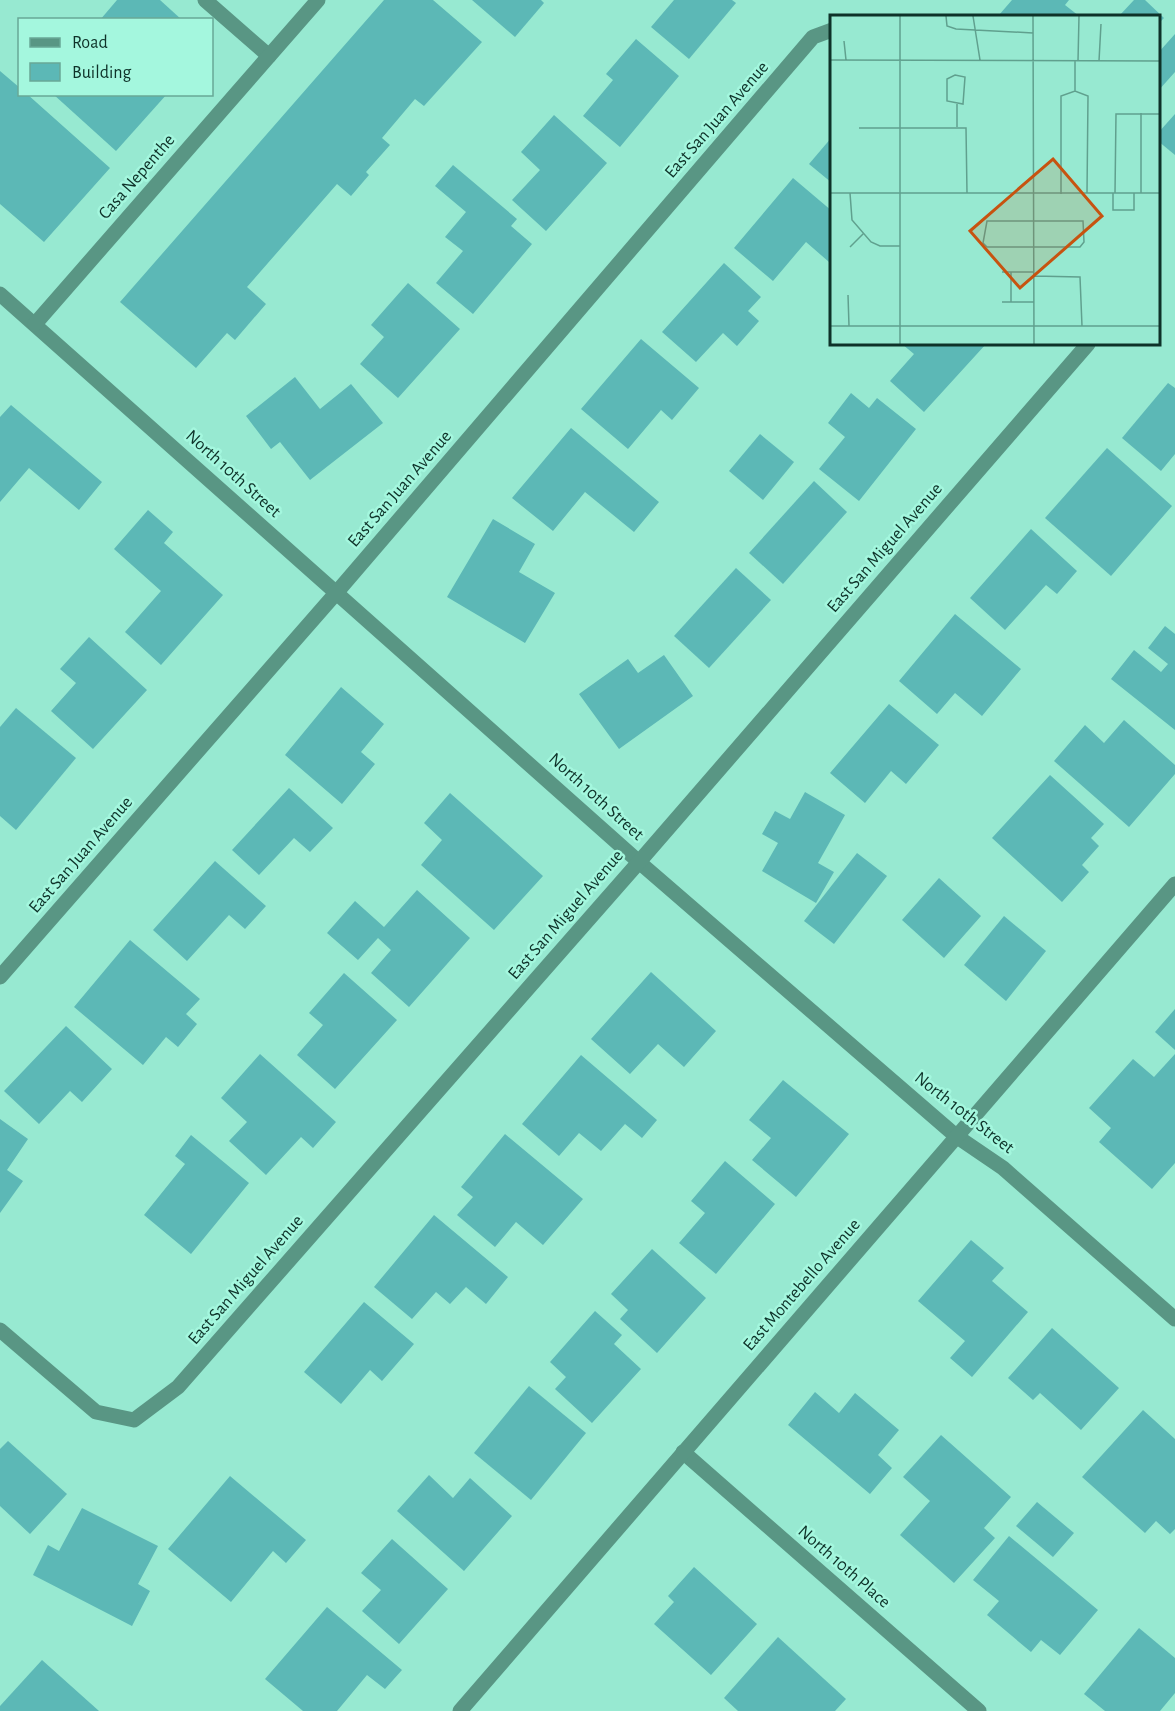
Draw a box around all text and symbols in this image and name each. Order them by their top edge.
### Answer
inset map [830,15,1160,345]
legend [18,18,213,96]
text: Road [72,34,108,52]
street label: East San Juan Avenue [662,58,772,182]
text: Building [72,64,132,82]
street label: Casa Nepenthe [95,131,179,223]
street label: North 10th Street [182,427,284,521]
street label: East San Juan Avenue [345,427,455,551]
street label: East San Miguel Avenue [824,480,946,616]
street label: North 10th Street [545,750,647,844]
street label: East San Juan Avenue [26,793,136,917]
street label: East San Miguel Avenue [505,847,627,983]
street label: North 10th Street [911,1069,1017,1157]
street label: East San Miguel Avenue [185,1212,307,1348]
street label: East Montebello Avenue [740,1216,864,1354]
street label: North 10th Place [794,1522,894,1612]

